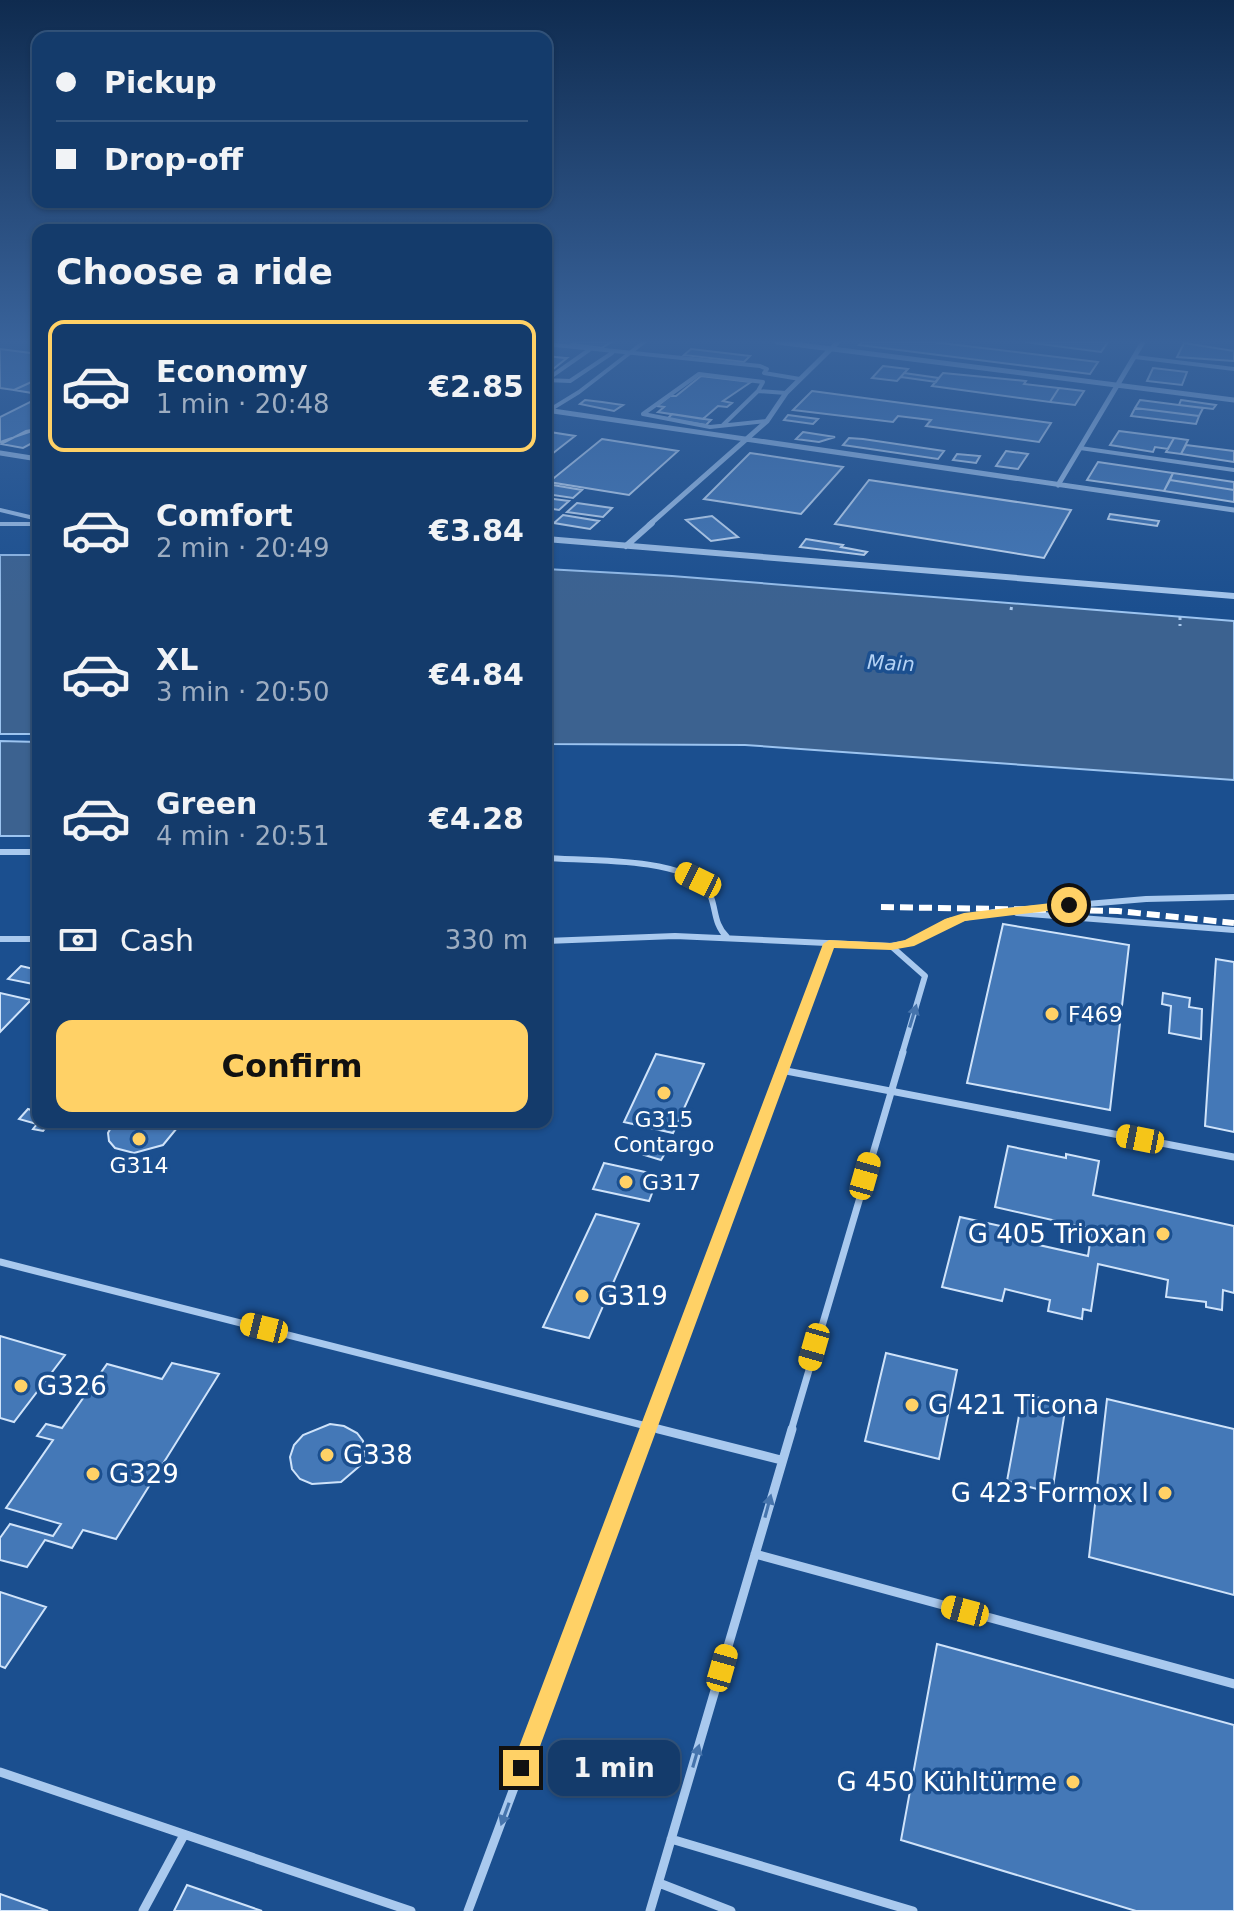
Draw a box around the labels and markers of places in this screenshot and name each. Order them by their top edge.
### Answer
place label: F469 [1068,1002,1123,1027]
marker: F469 [1043,1005,1061,1023]
marker: G315 Contargo [655,1084,673,1102]
place label: G315 Contargo [614,1107,714,1157]
marker: G314 [130,1130,148,1148]
place label: G314 [109,1153,169,1178]
place label: G317 [642,1170,701,1195]
marker: G317 [617,1173,635,1191]
place label: G 405 Trioxan [968,1219,1147,1249]
marker: G 405 Trioxan [1154,1225,1172,1243]
place label: G319 [598,1281,668,1311]
marker: G319 [573,1287,591,1305]
place label: G326 [37,1371,107,1401]
marker: G326 [12,1377,30,1395]
place label: G 421 Ticona [928,1390,1099,1420]
marker: G 421 Ticona [903,1396,921,1414]
place label: G338 [343,1440,413,1470]
marker: G338 [318,1446,336,1464]
place label: G329 [109,1459,179,1489]
marker: G329 [84,1465,102,1483]
place label: G 423 Formox I [951,1478,1149,1508]
marker: G 423 Formox I [1156,1484,1174,1502]
place label: G 450 Kühltürme [837,1767,1057,1797]
marker: G 450 Kühltürme [1064,1773,1082,1791]

